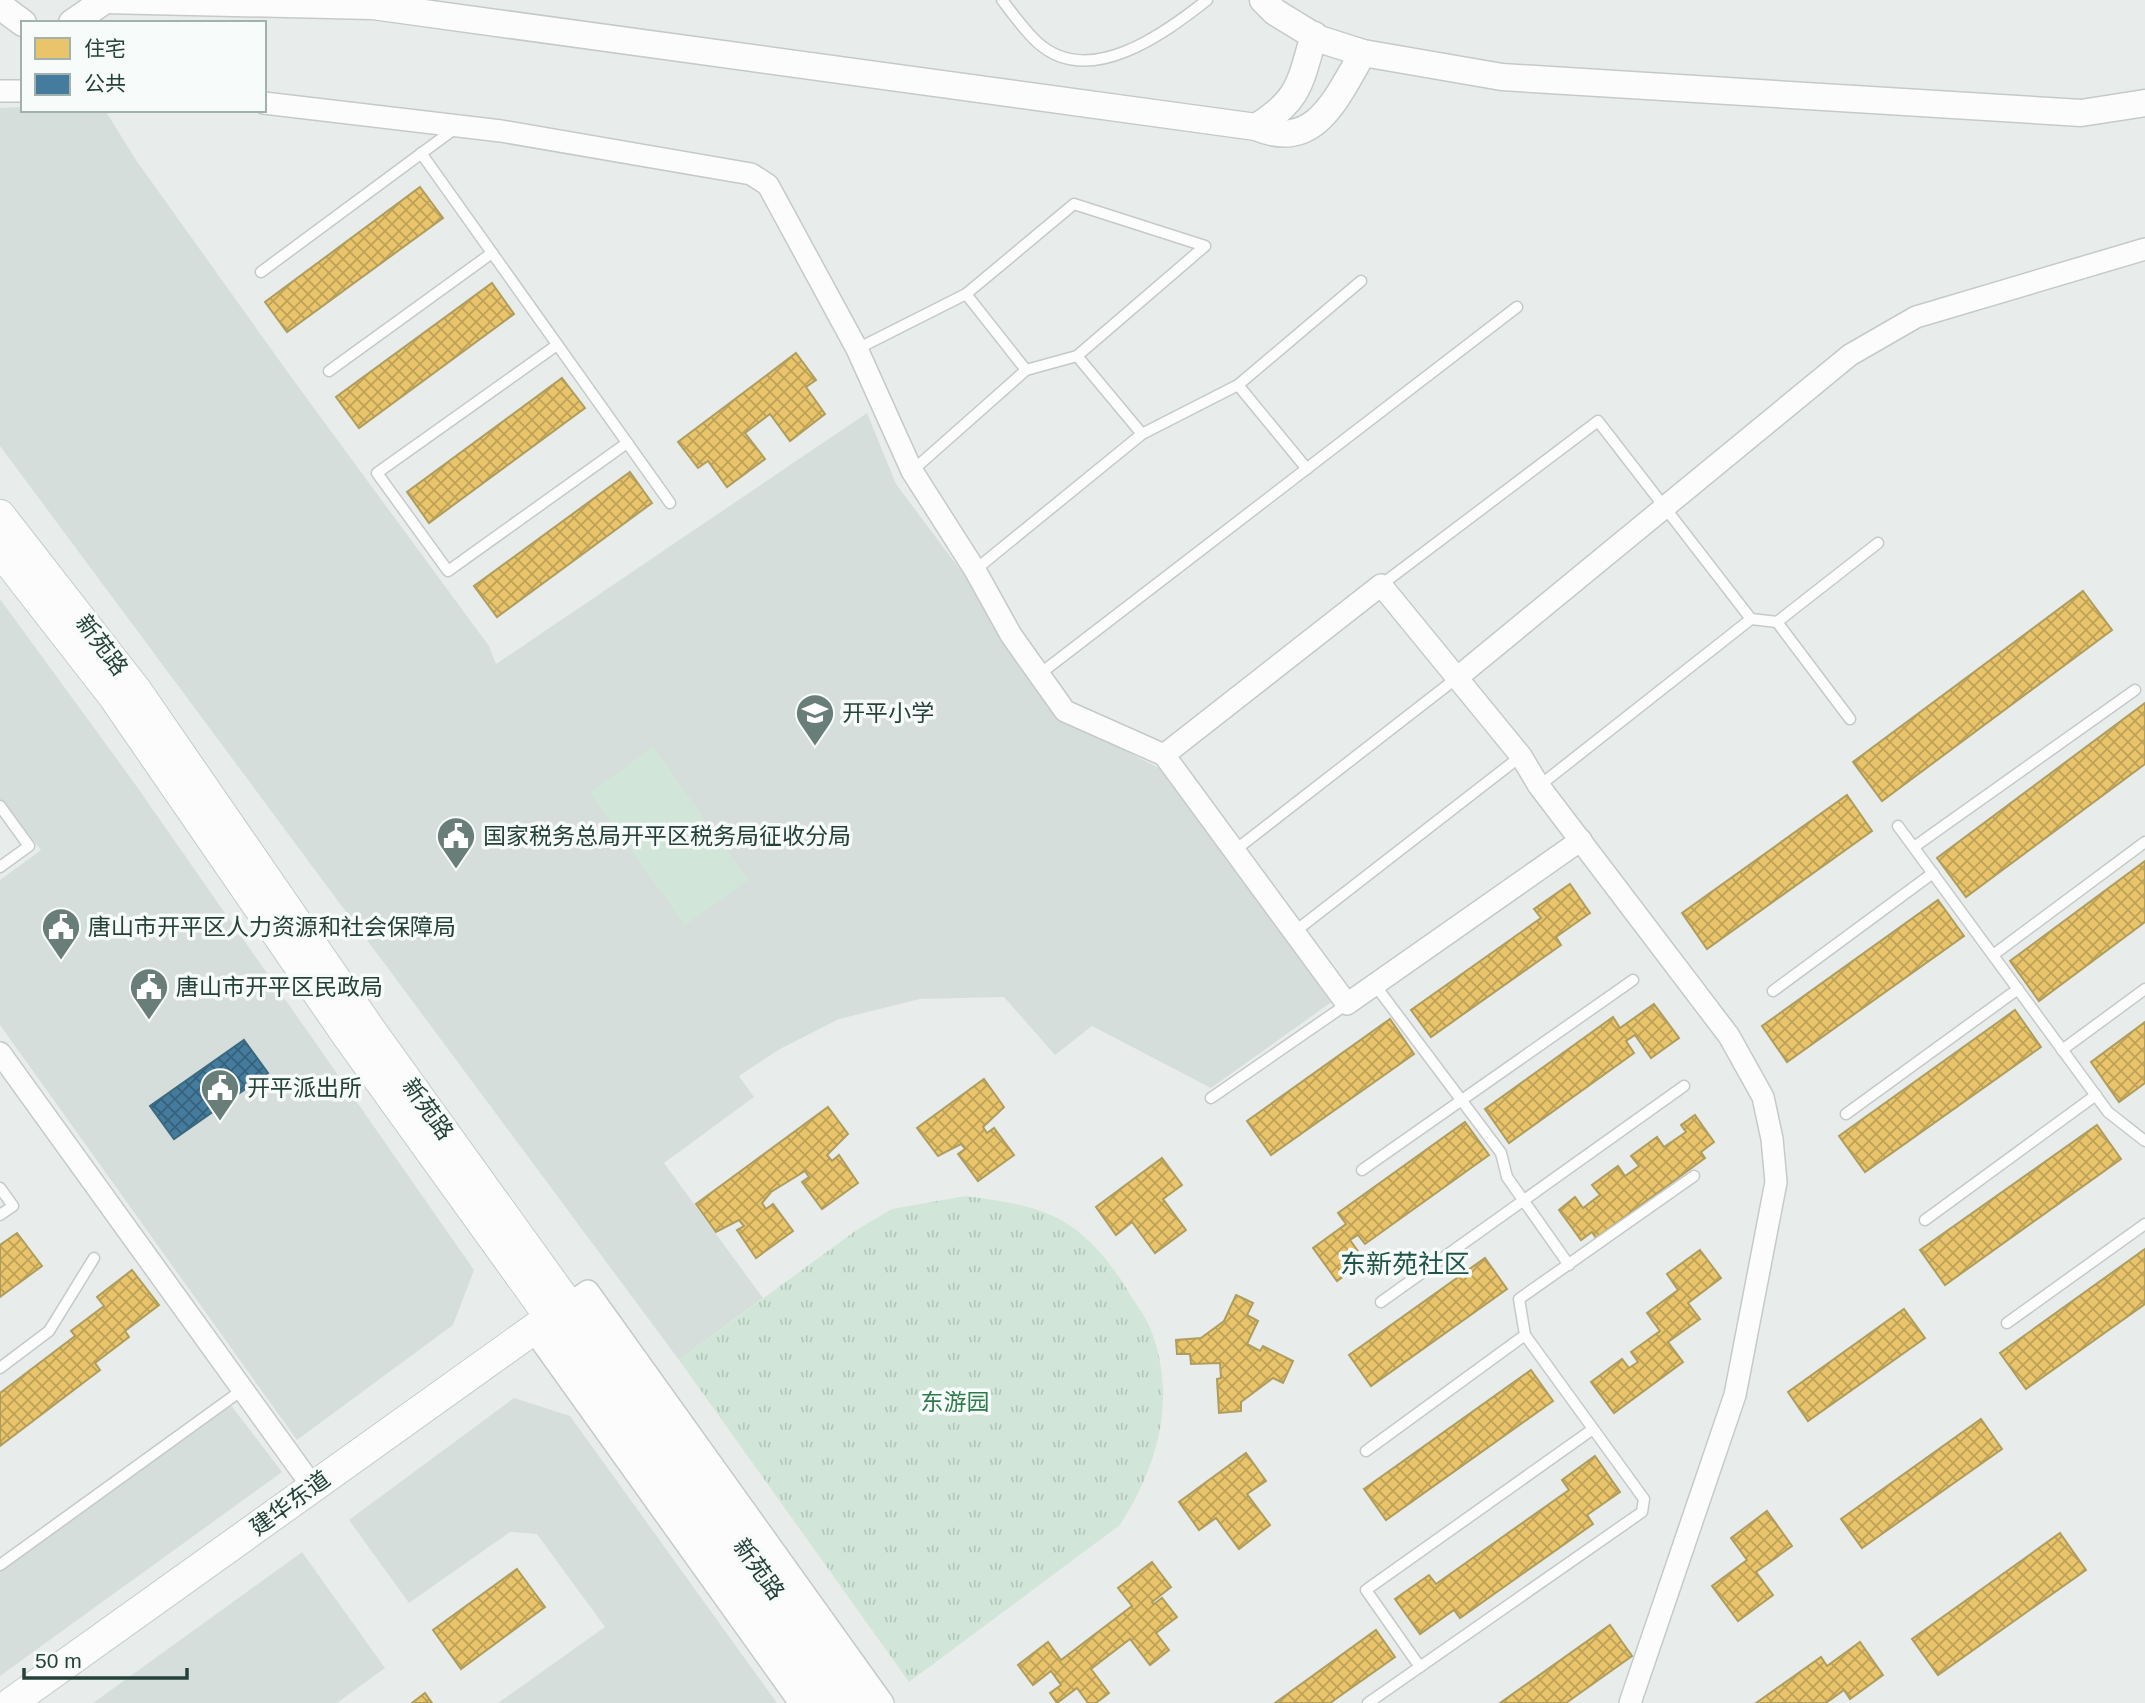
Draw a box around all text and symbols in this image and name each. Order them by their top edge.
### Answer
legend [21,21,266,112]
text: 住宅 [84,37,126,60]
text: 公共 [84,72,126,95]
street label: 新苑路 [71,610,133,680]
school or university icon: 开平小学 [794,692,836,747]
place label: 开平小学 [842,700,934,726]
public building icon: 国家税务总局开平区税务局征收分局 [435,815,477,870]
place label: 国家税务总局开平区税务局征收分局 [483,823,851,849]
public building icon: 唐山市开平区人力资源和社会保障局 [40,906,82,961]
place label: 唐山市开平区人力资源和社会保障局 [88,914,456,940]
public building icon: 唐山市开平区民政局 [128,966,170,1021]
place label: 唐山市开平区民政局 [176,974,383,1000]
public building icon: 开平派出所 [199,1067,241,1122]
street label: 新苑路 [397,1073,459,1145]
place label: 开平派出所 [247,1075,362,1101]
district label: 东新苑社区 [1340,1249,1470,1279]
park label: 东游园 [921,1389,990,1415]
street label: 建华东道 [245,1465,335,1541]
street label: 新苑路 [728,1533,790,1605]
scale bar [24,1636,187,1680]
text: 50 m [35,1649,82,1672]

